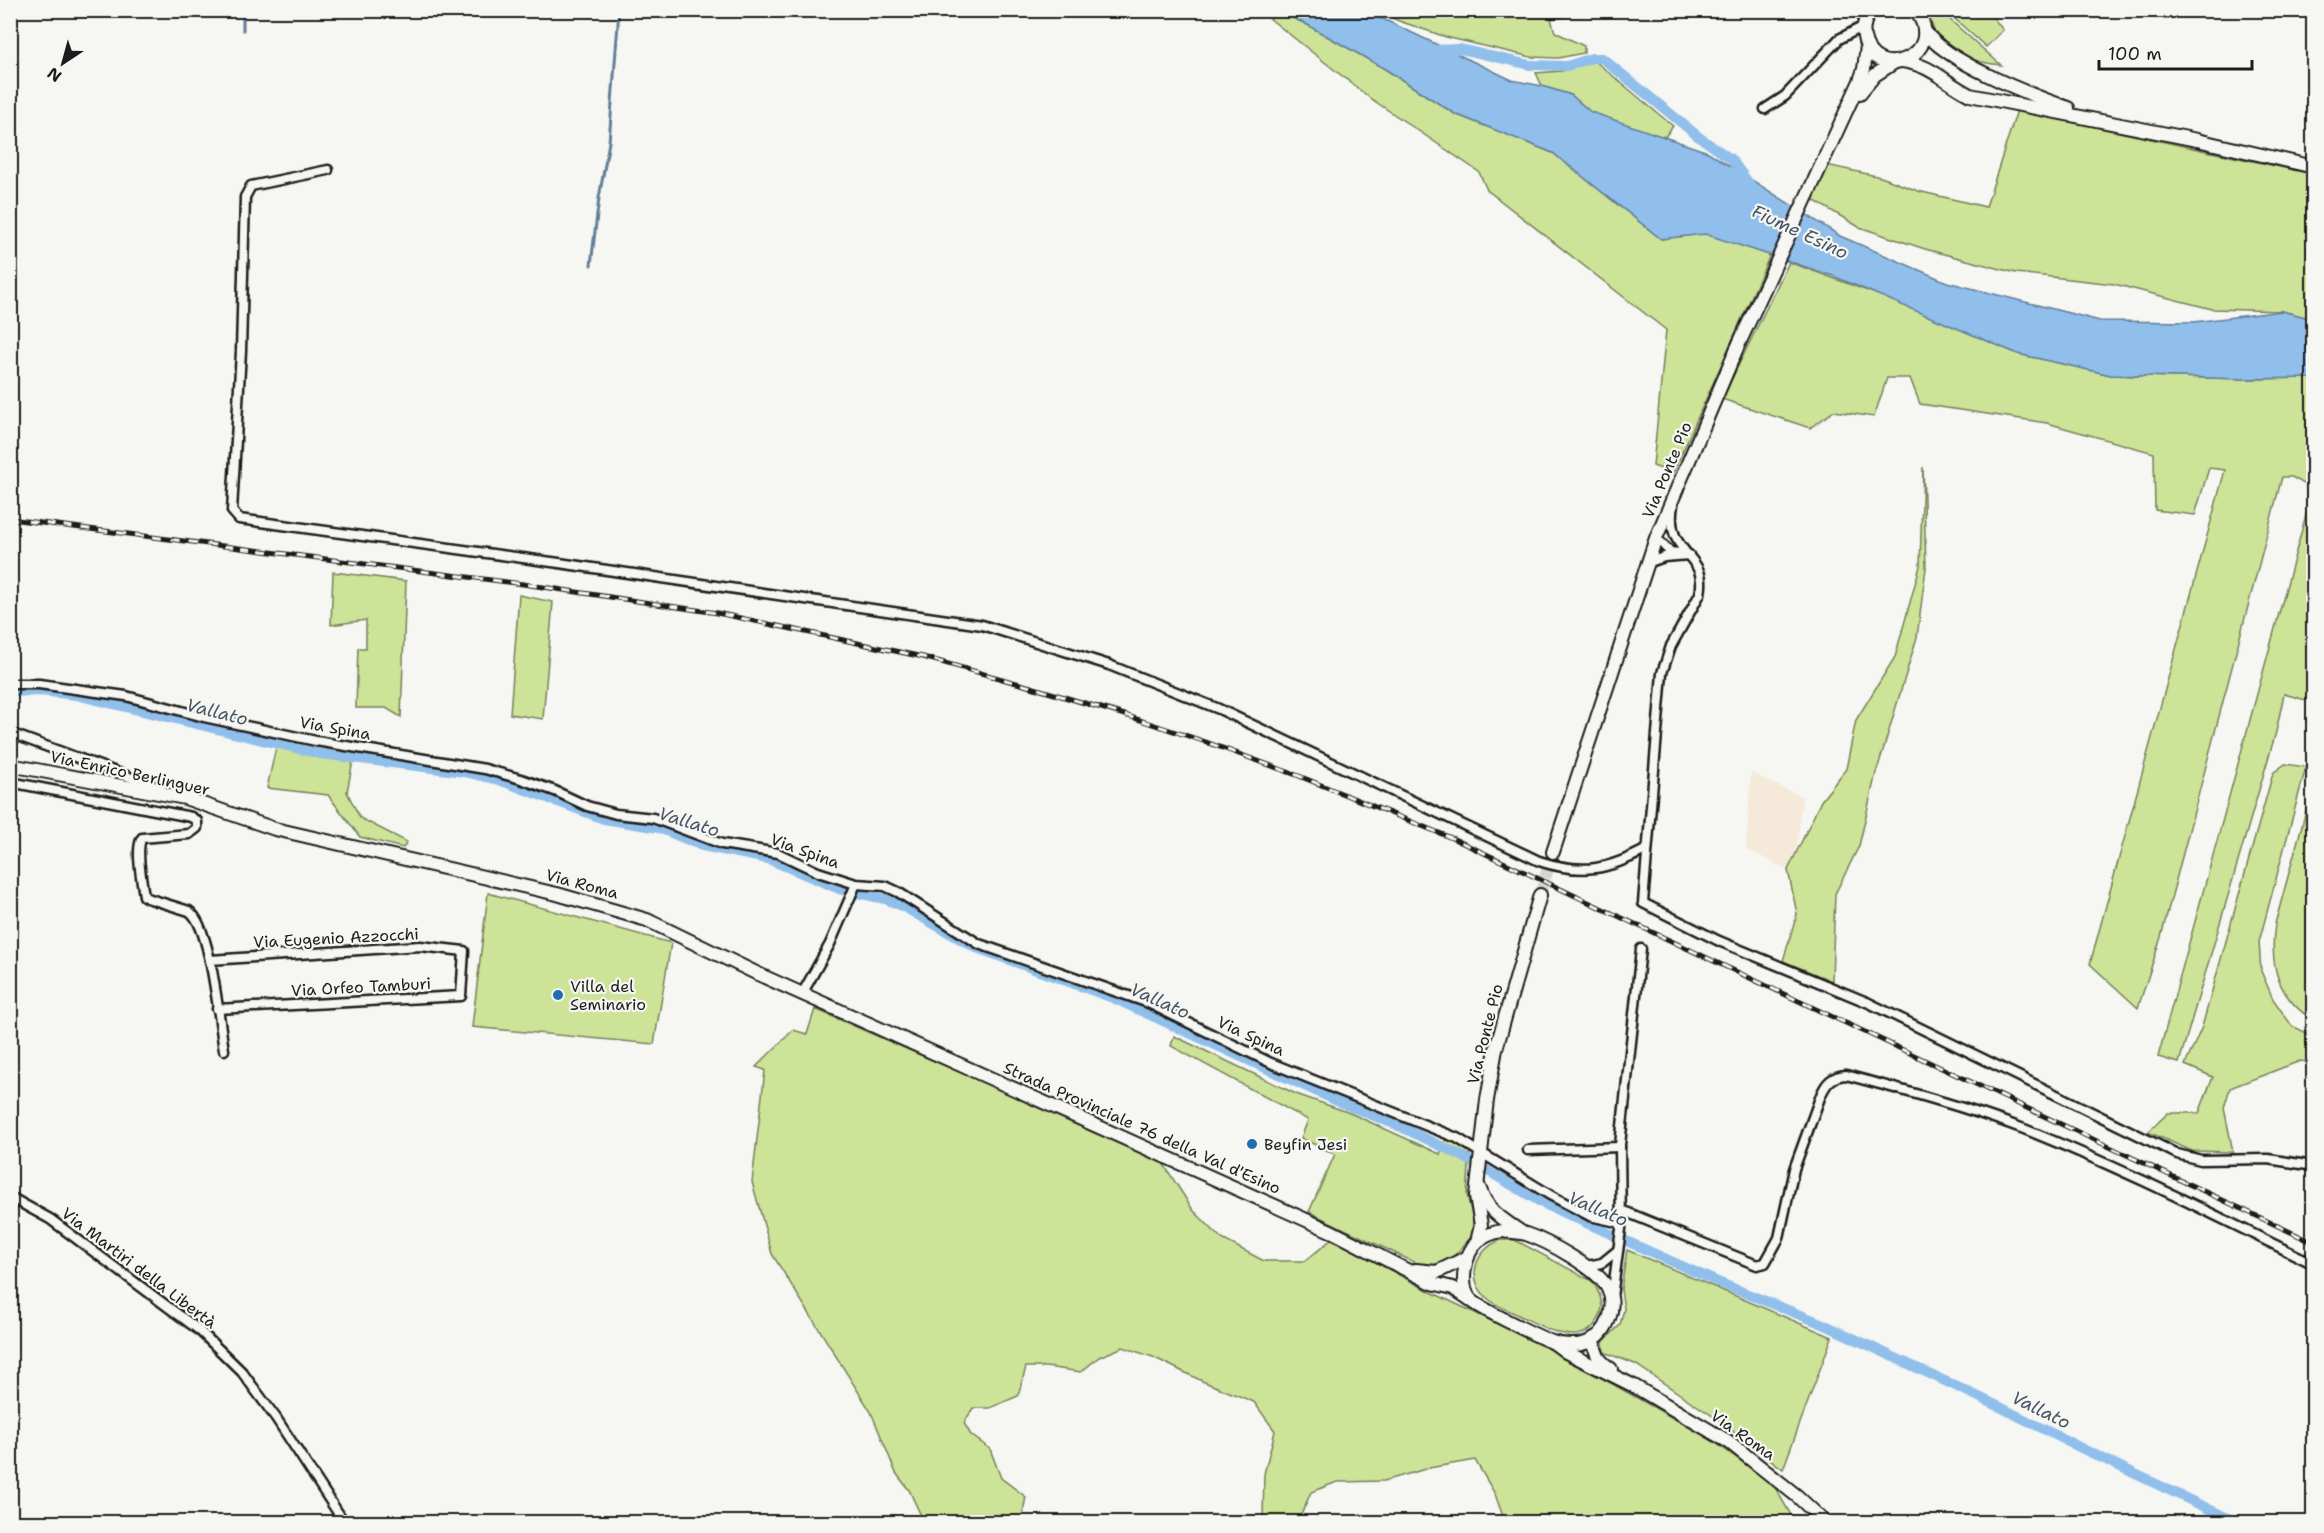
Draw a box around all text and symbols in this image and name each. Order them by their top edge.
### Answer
north arrow [33,33,93,93]
scale bar [2099,33,2252,71]
text: 100 m [2108,42,2162,66]
text: N [43,63,66,87]
water label: Fiume Esino [1748,199,1852,265]
street label: Via Ponte Pio [1637,419,1697,521]
water label: Vallato [184,693,250,731]
street label: Via Spina [298,711,372,745]
street label: Via Enrico Berlinguer [48,746,212,800]
water label: Vallato [655,801,723,843]
street label: Via Spina [768,829,842,873]
street label: Via Roma [543,864,621,904]
street label: Via Eugenio Azzocchi [253,923,419,953]
street label: Via Orfeo Tamburi [290,973,432,1001]
place label: Villa del Seminario [570,976,646,1015]
water label: Vallato [1126,977,1194,1025]
street label: Via Ponte Pio [1462,982,1508,1086]
marker: Villa del Seminario [551,988,565,1002]
street label: Via Spina [1214,1011,1288,1061]
street label: Strada Provinciale 76 della Val d'Esino [1000,1057,1284,1199]
place label: Beyfin Jesi [1264,1134,1347,1155]
marker: Beyfin Jesi [1245,1137,1259,1151]
water label: Vallato [1564,1186,1632,1232]
street label: Via Martiri della Libertà [57,1203,221,1333]
water label: Vallato [2008,1385,2075,1435]
street label: Via Roma [1706,1405,1780,1465]

